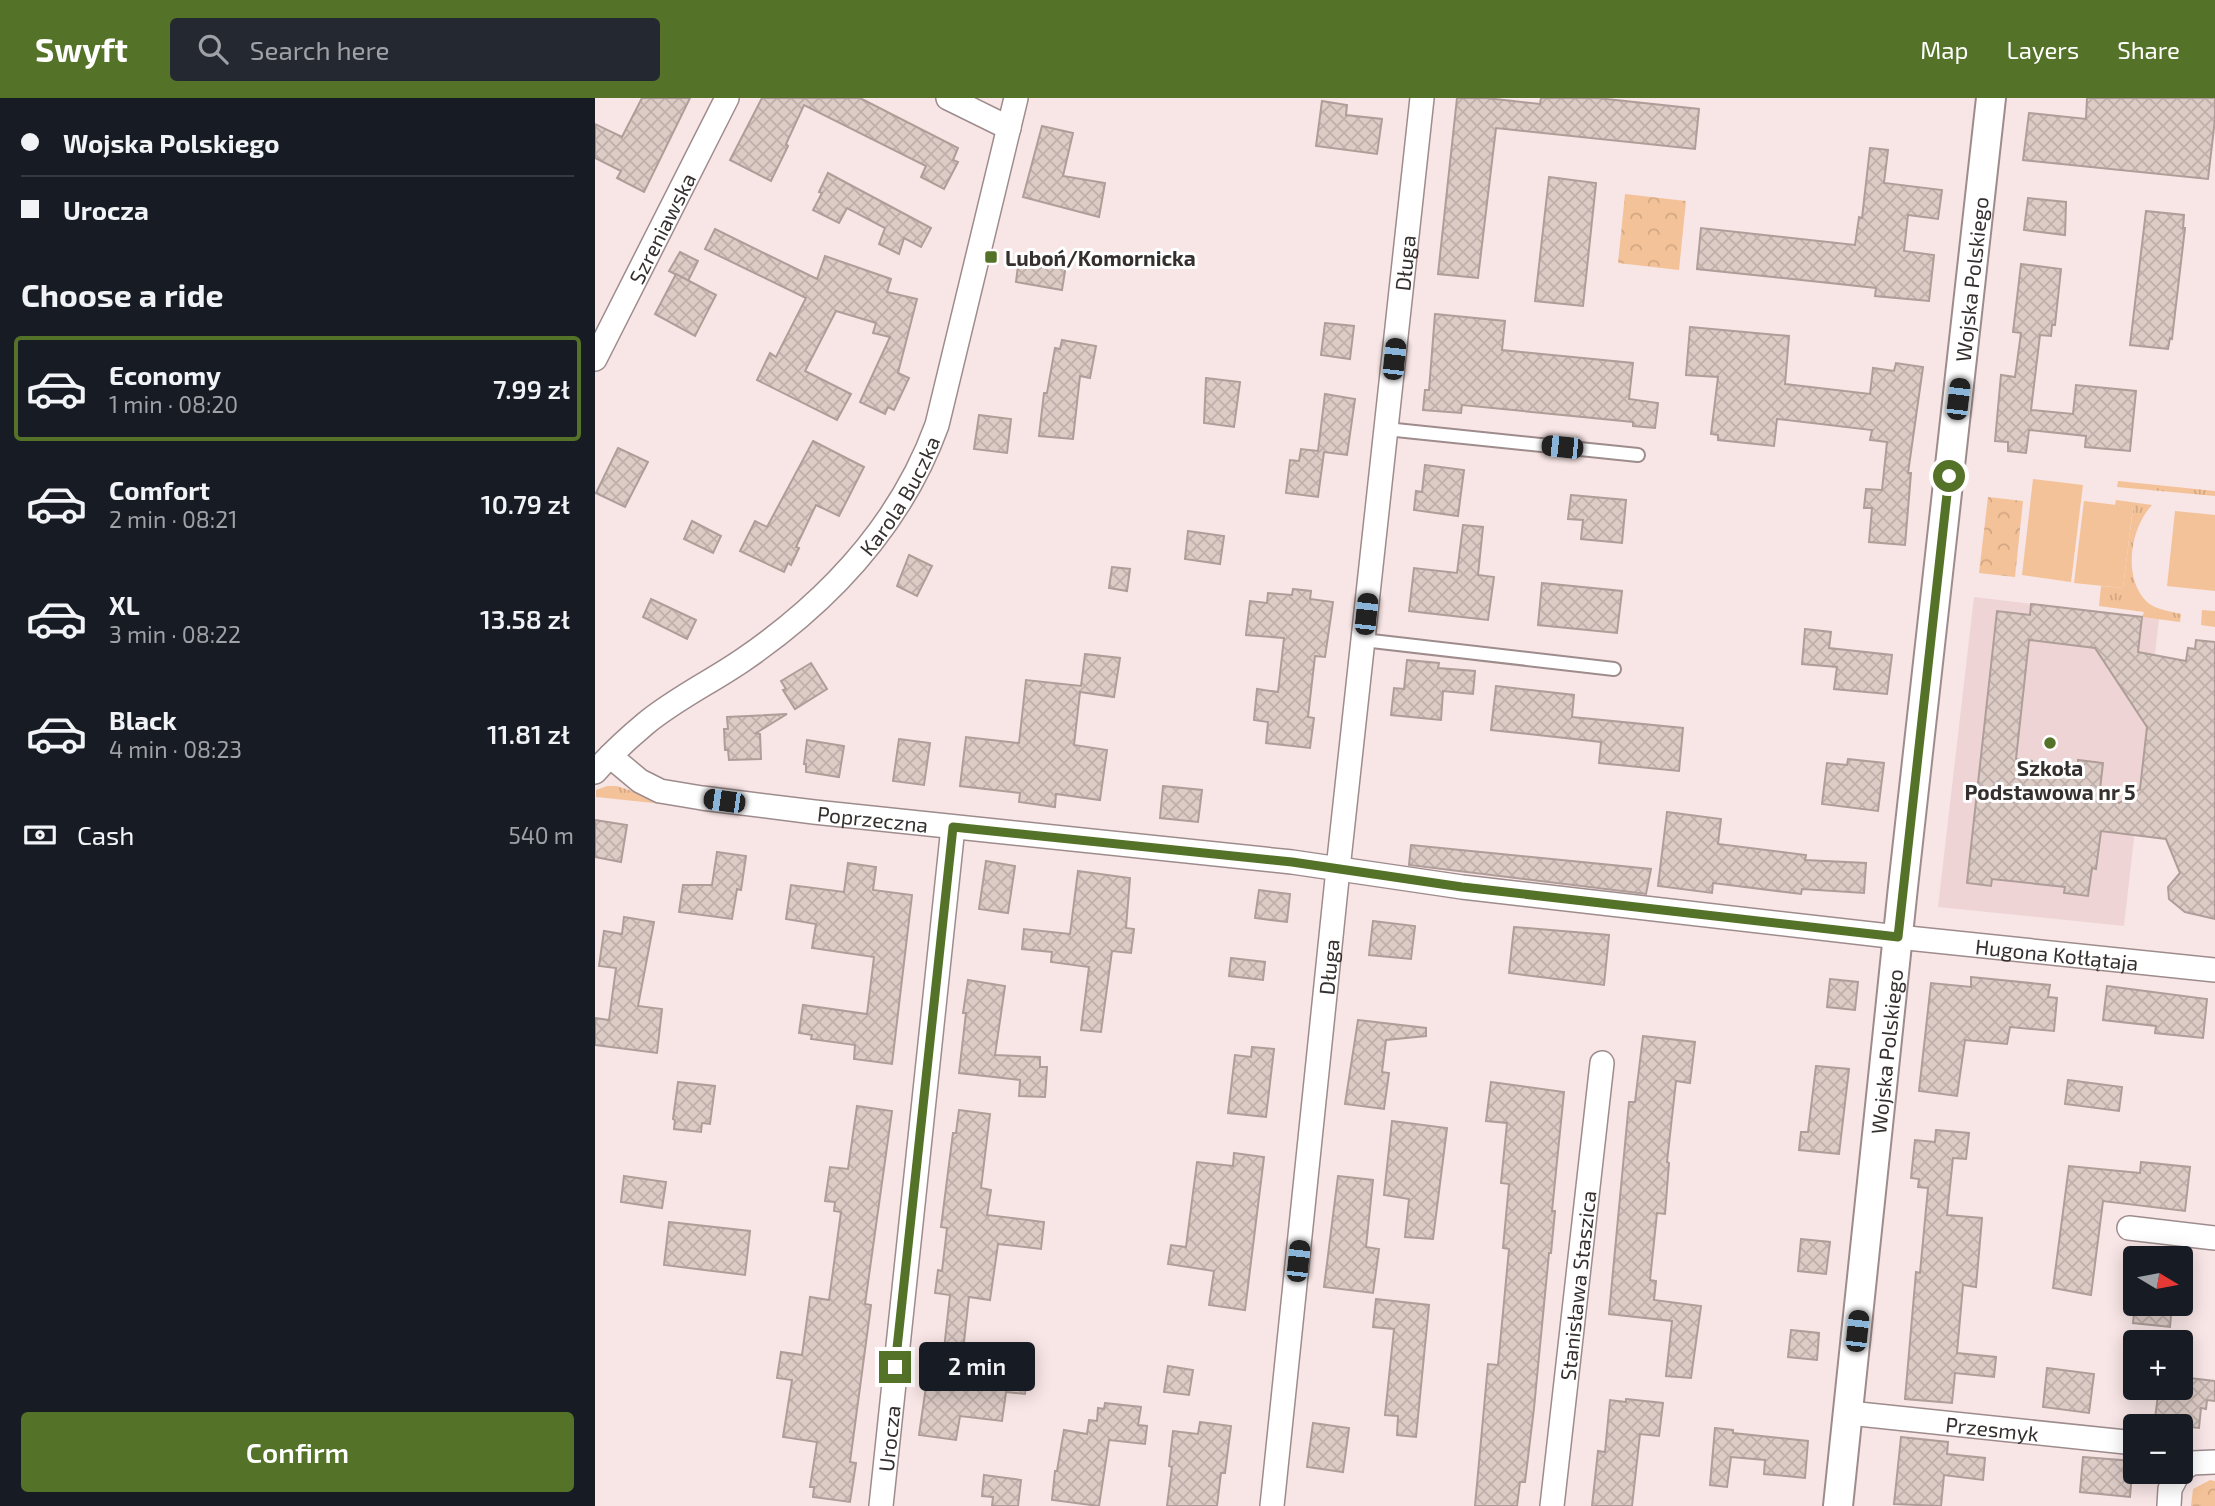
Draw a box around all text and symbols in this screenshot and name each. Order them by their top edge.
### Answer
search box [170,18,660,81]
text: Swyft [35,29,128,69]
icon: search [194,30,232,68]
text: Search here [250,34,390,65]
text: Map [1920,35,1968,64]
text: Layers [2006,35,2079,64]
text: Share [2117,35,2180,64]
text: Wojska Polskiego [63,127,280,158]
street label: Szreniawska [623,168,700,288]
text: Urocza [63,194,149,225]
street label: Wojska Polskiego [1949,195,1992,363]
street label: Długa [1389,234,1419,292]
place label: Luboń/Komornicka [1005,245,1196,270]
marker: Luboń/Komornicka [983,249,999,265]
text: Choose a ride [21,275,224,313]
car [1382,337,1407,381]
icon: car [25,357,88,420]
text: Economy [109,359,221,390]
text: 7.99 zł [493,373,570,404]
car [1946,377,1971,421]
text: 1 min · 08:20 [109,390,238,418]
street label: Karola Buczka [854,432,944,560]
car [1541,434,1584,460]
route start [1933,460,1965,492]
icon: car [25,472,88,535]
text: Comfort [109,474,210,505]
text: 10.79 zł [481,488,570,519]
text: 2 min · 08:21 [109,505,237,533]
icon: car [25,587,88,650]
text: XL [109,589,140,620]
car [1354,592,1379,636]
text: 13.58 zł [480,603,570,634]
text: 3 min · 08:22 [109,620,241,648]
icon: car [25,702,88,765]
text: Black [109,704,177,735]
text: 11.81 zł [487,718,570,749]
text: 4 min · 08:23 [109,735,242,763]
marker: Szkoła Podstawowa nr 5 [2042,735,2058,751]
place label: Szkoła Podstawowa nr 5 [1964,755,2136,804]
car [702,788,747,814]
street label: Poprzeczna [816,800,930,836]
icon: cash [21,816,59,854]
text: Cash [77,819,134,850]
text: 540 m [508,821,574,849]
street label: Hugona Kołłątaja [1974,933,2140,974]
street label: Długa [1313,938,1343,996]
street label: Wojska Polskiego [1865,968,1907,1135]
street label: Stanisława Staszica [1554,1189,1600,1382]
car [1286,1239,1311,1283]
north arrow [2123,1246,2193,1316]
map controls [2123,1246,2193,1484]
car [1845,1309,1870,1353]
button: + [2123,1330,2193,1400]
callout: 2 min [919,1342,1035,1392]
route end [879,1351,911,1383]
text: 2 min [948,1352,1006,1380]
street label: Urocza [872,1404,904,1473]
street label: Przesmyk [1944,1411,2040,1445]
button: Confirm [21,1412,574,1492]
button: − [2123,1414,2193,1484]

